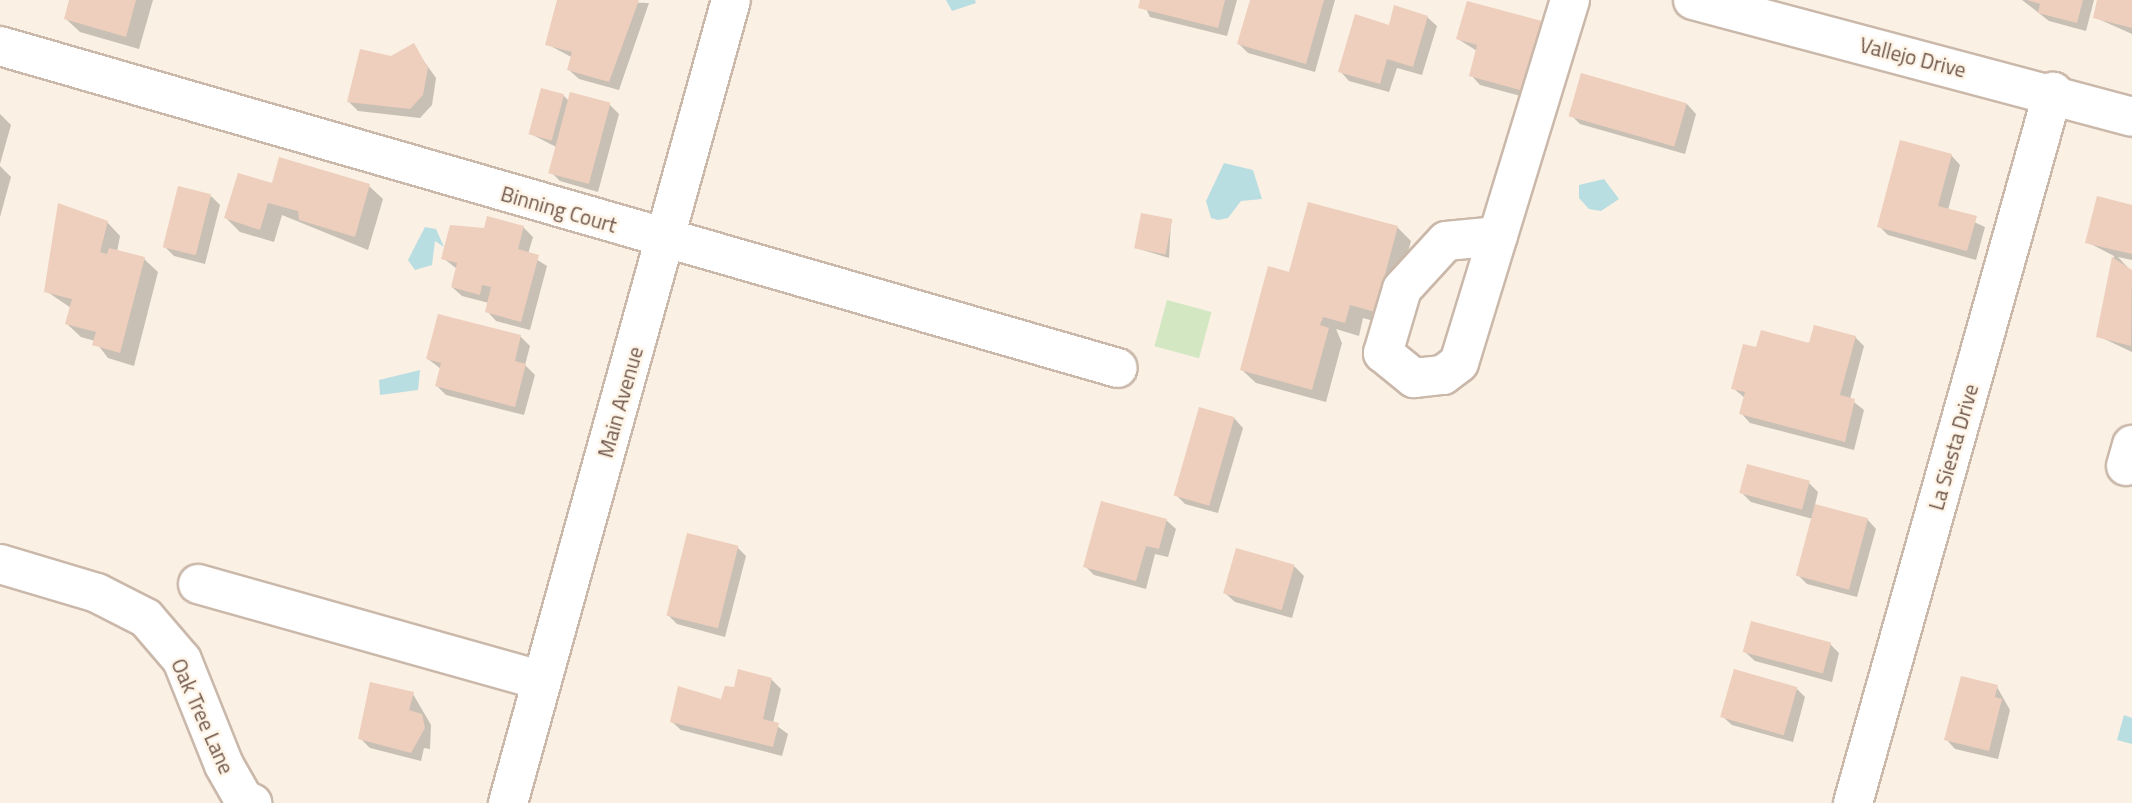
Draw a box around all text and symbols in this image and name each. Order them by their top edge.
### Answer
street label: Vallejo Drive [1857,32,1969,82]
street label: Binning Court [498,180,620,238]
street label: Main Avenue [592,344,648,460]
street label: La Siesta Drive [1923,381,1983,513]
street label: Oak Tree Lane [166,654,240,778]

